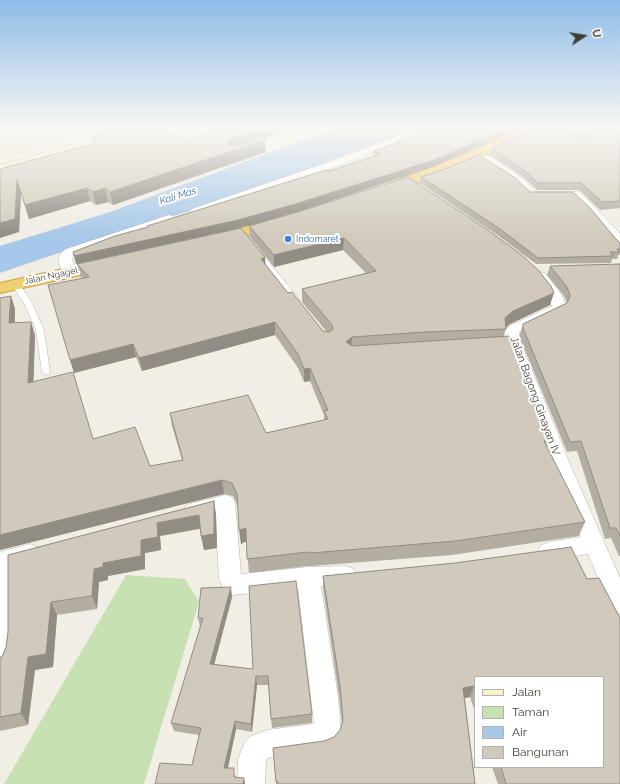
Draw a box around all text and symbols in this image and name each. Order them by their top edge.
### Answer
north arrow [564,16,604,56]
text: U [589,28,603,39]
water label: Kali Mas [158,185,198,207]
marker: Indomaret [283,234,293,244]
place label: Indomaret [296,234,339,244]
street label: Jalan Ngagel [23,265,79,287]
street label: Jalan Bagong Ginayan IV [507,335,563,457]
legend [474,676,604,768]
text: Jalan [512,685,541,699]
text: Taman [512,705,549,719]
text: Air [512,725,527,739]
text: Bangunan [512,745,569,759]

